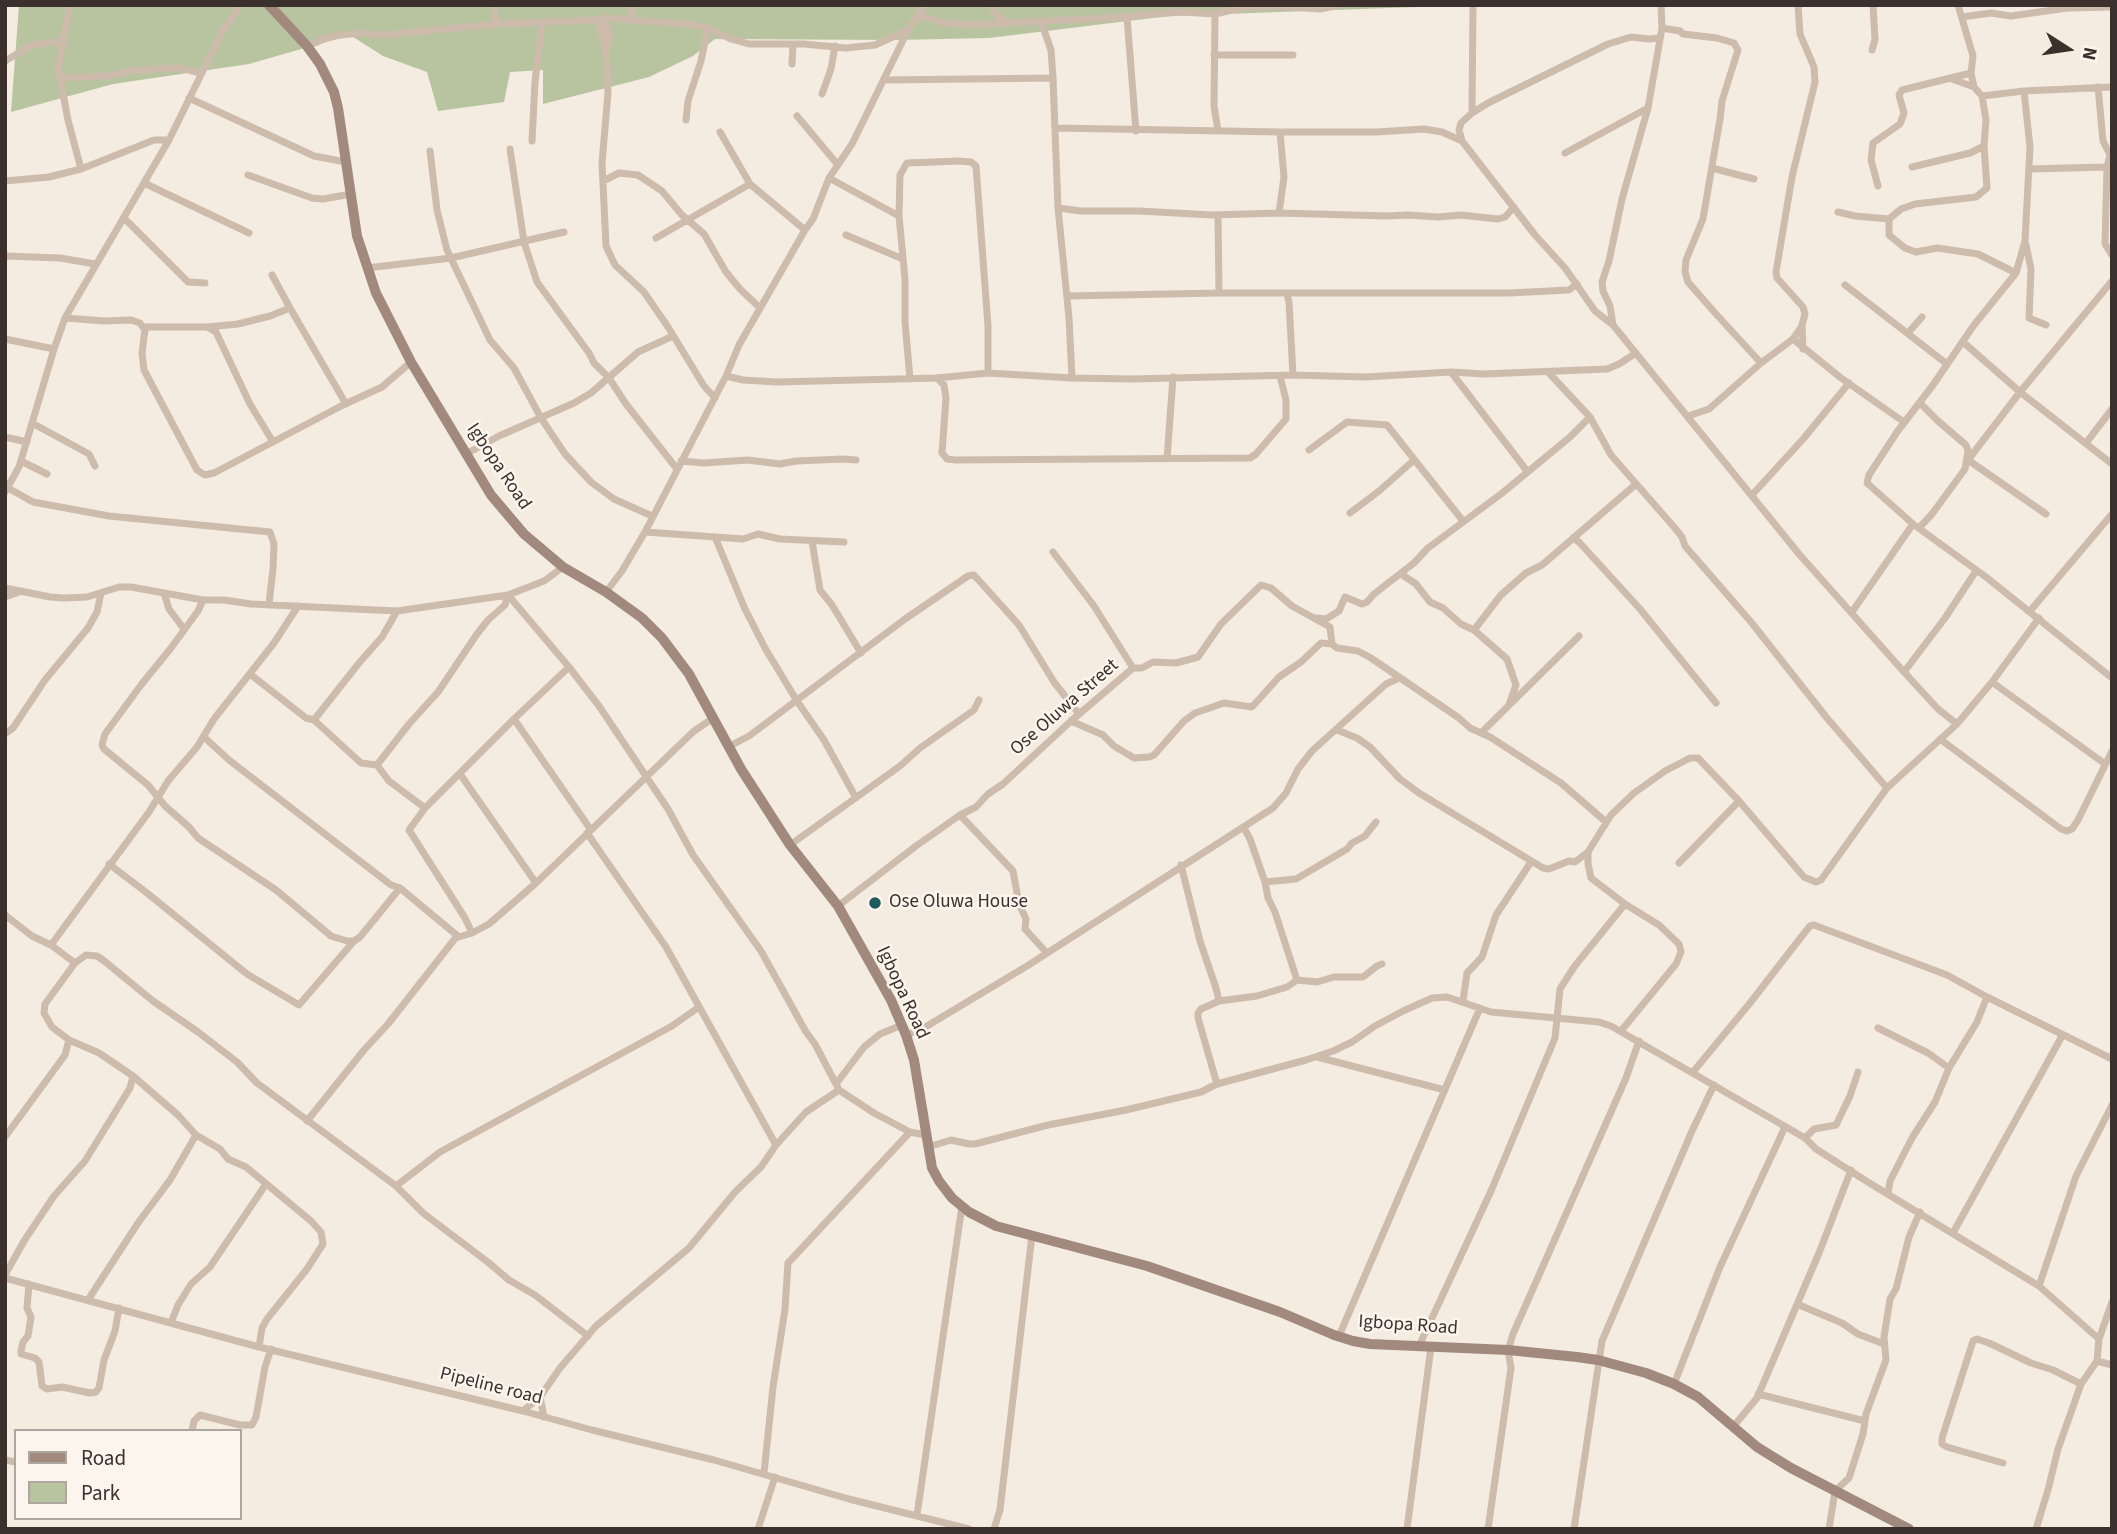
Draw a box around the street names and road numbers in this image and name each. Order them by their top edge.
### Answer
street label: Igbopa Road [461,419,535,515]
street label: Ose Oluwa Street [1006,655,1124,761]
street label: Igbopa Road [871,943,933,1043]
street label: Igbopa Road [1357,1311,1459,1341]
street label: Pipeline road [437,1363,545,1411]

